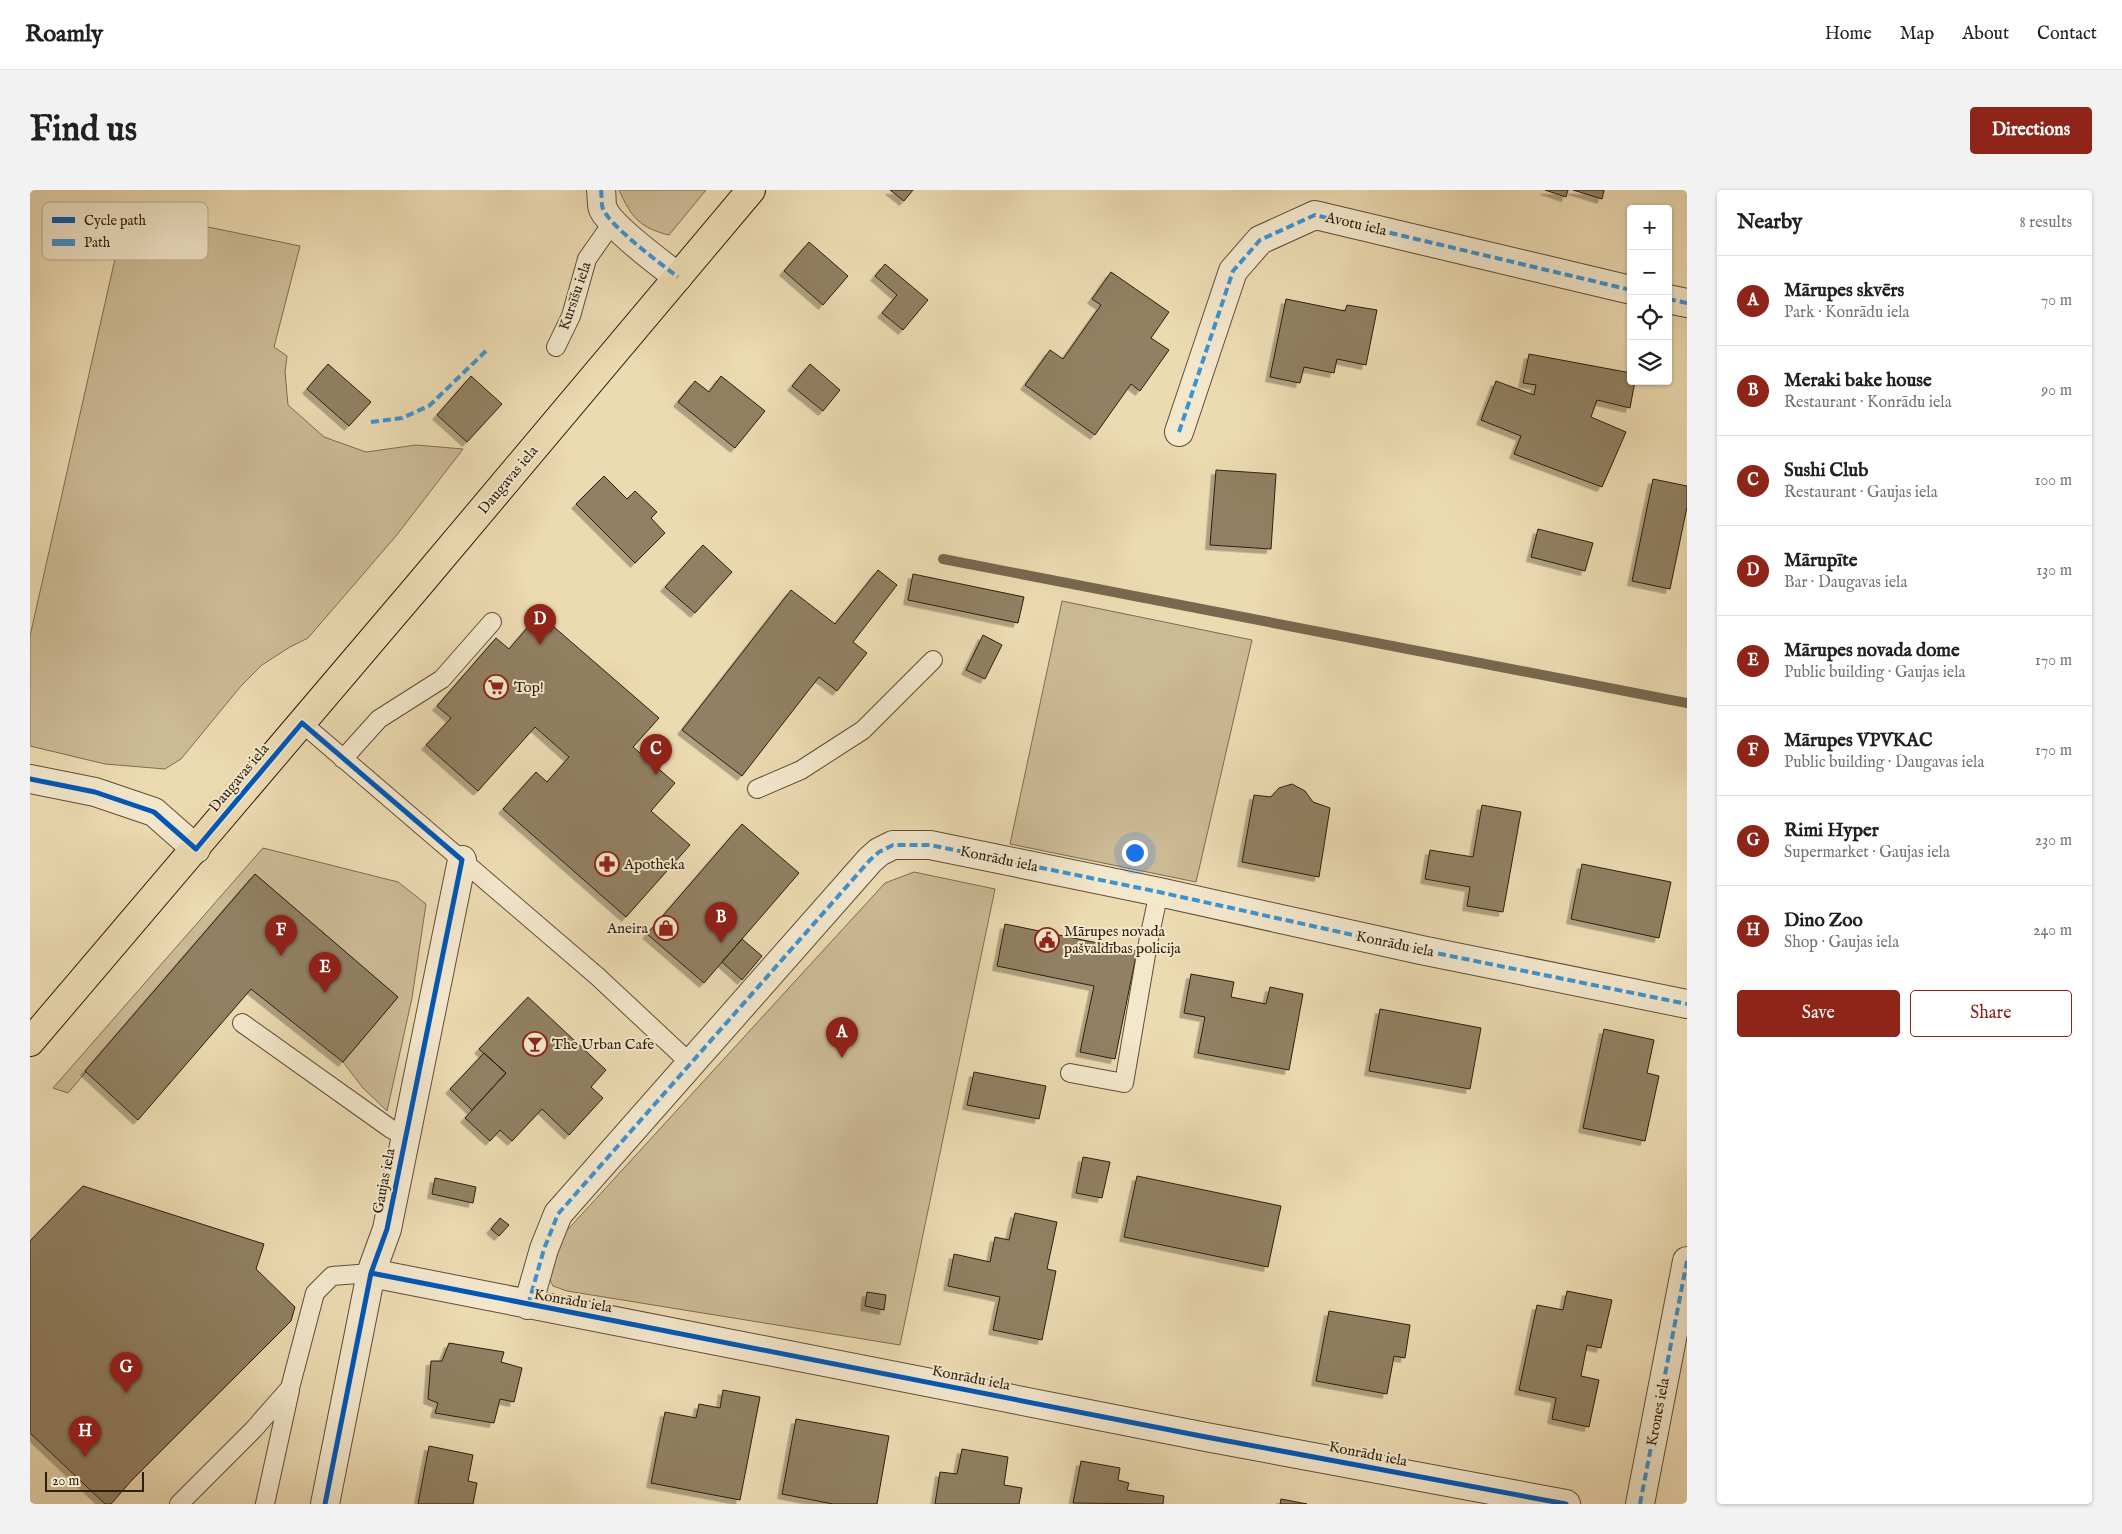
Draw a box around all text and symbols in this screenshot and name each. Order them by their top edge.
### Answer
text: Roamly [25,19,103,50]
text: Home [1825,23,1872,46]
text: Map [1900,23,1934,46]
text: About [1962,23,2009,46]
text: Contact [2037,23,2097,46]
button: Directions [1970,107,2092,154]
text: Find us [30,108,137,153]
legend [42,202,208,260]
map controls [1627,205,1672,385]
button: + [1627,205,1672,250]
street label: Avotu iela [1323,208,1389,240]
text: Nearby [1737,209,1802,236]
text: Cycle path [84,212,146,230]
text: 8 results [2020,213,2072,233]
text: Path [84,234,111,252]
button: − [1627,250,1672,295]
street label: Kursīšu iela [554,259,596,333]
text: Mārupes skvērs [1784,279,1904,303]
text: A [1748,291,1758,311]
text: 70 m [2041,291,2072,311]
button: locate [1627,295,1672,340]
text: Park · Konrādu iela [1784,303,1910,323]
button: layers [1627,340,1672,385]
text: Meraki bake house [1784,369,1932,393]
text: B [1748,381,1758,401]
text: 90 m [2041,381,2072,401]
text: Restaurant · Konrādu iela [1784,393,1952,413]
street label: Daugavas iela [474,441,543,518]
text: Sushi Club [1784,459,1868,483]
text: C [1747,471,1759,491]
text: 100 m [2035,471,2072,491]
text: Restaurant · Gaujas iela [1784,483,1938,503]
text: Mārupīte [1784,549,1857,573]
text: D [1747,561,1759,581]
text: 130 m [2036,561,2072,581]
text: Bar · Daugavas iela [1784,573,1907,593]
pin: D [524,604,556,645]
text: Mārupes novada dome [1784,639,1960,663]
text: E [1747,651,1759,671]
text: 170 m [2035,651,2072,671]
text: Public building · Gaujas iela [1784,663,1966,683]
supermarket icon: Top! [483,674,509,700]
place label: Top! [514,678,544,697]
text: Mārupes VPVKAC [1784,729,1933,753]
pin: C [640,734,672,775]
street label: Daugavas iela [205,739,274,816]
text: F [1748,741,1758,761]
text: 170 m [2035,741,2072,761]
text: Public building · Daugavas iela [1784,753,1984,773]
text: Rimi Hyper [1784,819,1879,843]
text: G [1747,831,1759,851]
text: 230 m [2035,831,2072,851]
your location [1122,840,1148,866]
street label: Konrādu iela [958,841,1040,877]
text: Supermarket · Gaujas iela [1784,843,1950,863]
pharmacy icon: Apotheka [594,851,620,877]
place label: Apotheka [623,855,685,874]
pin: B [705,902,737,943]
text: Dino Zoo [1784,909,1863,933]
pin: F [265,915,297,956]
shop icon: Aneira [653,915,679,941]
place label: Aneira [606,919,649,938]
text: H [1746,921,1760,941]
text: 240 m [2033,921,2072,941]
place label: Mārupes novada pašvaldības policija [1064,922,1181,958]
street label: Konrādu iela [1354,926,1436,962]
public building icon: Mārupes novada pašvaldības policija [1034,927,1060,953]
text: Shop · Gaujas iela [1784,933,1899,953]
pin: E [309,952,341,993]
button: Save [1737,990,1900,1037]
button: Share [1910,990,2072,1037]
pin: A [826,1017,858,1058]
bar icon: The Urban Cafe [522,1031,548,1057]
place label: The Urban Cafe [552,1035,654,1054]
street label: Gaujas iela [368,1146,400,1215]
street label: Konrādu iela [532,1285,614,1317]
pin: G [110,1352,142,1393]
street label: Konrādu iela [930,1361,1012,1395]
street label: Krones iela [1642,1376,1674,1448]
pin: H [69,1416,101,1457]
street label: Konrādu iela [1327,1437,1409,1471]
scale bar [45,1469,144,1492]
text: 20 m [52,1472,79,1490]

